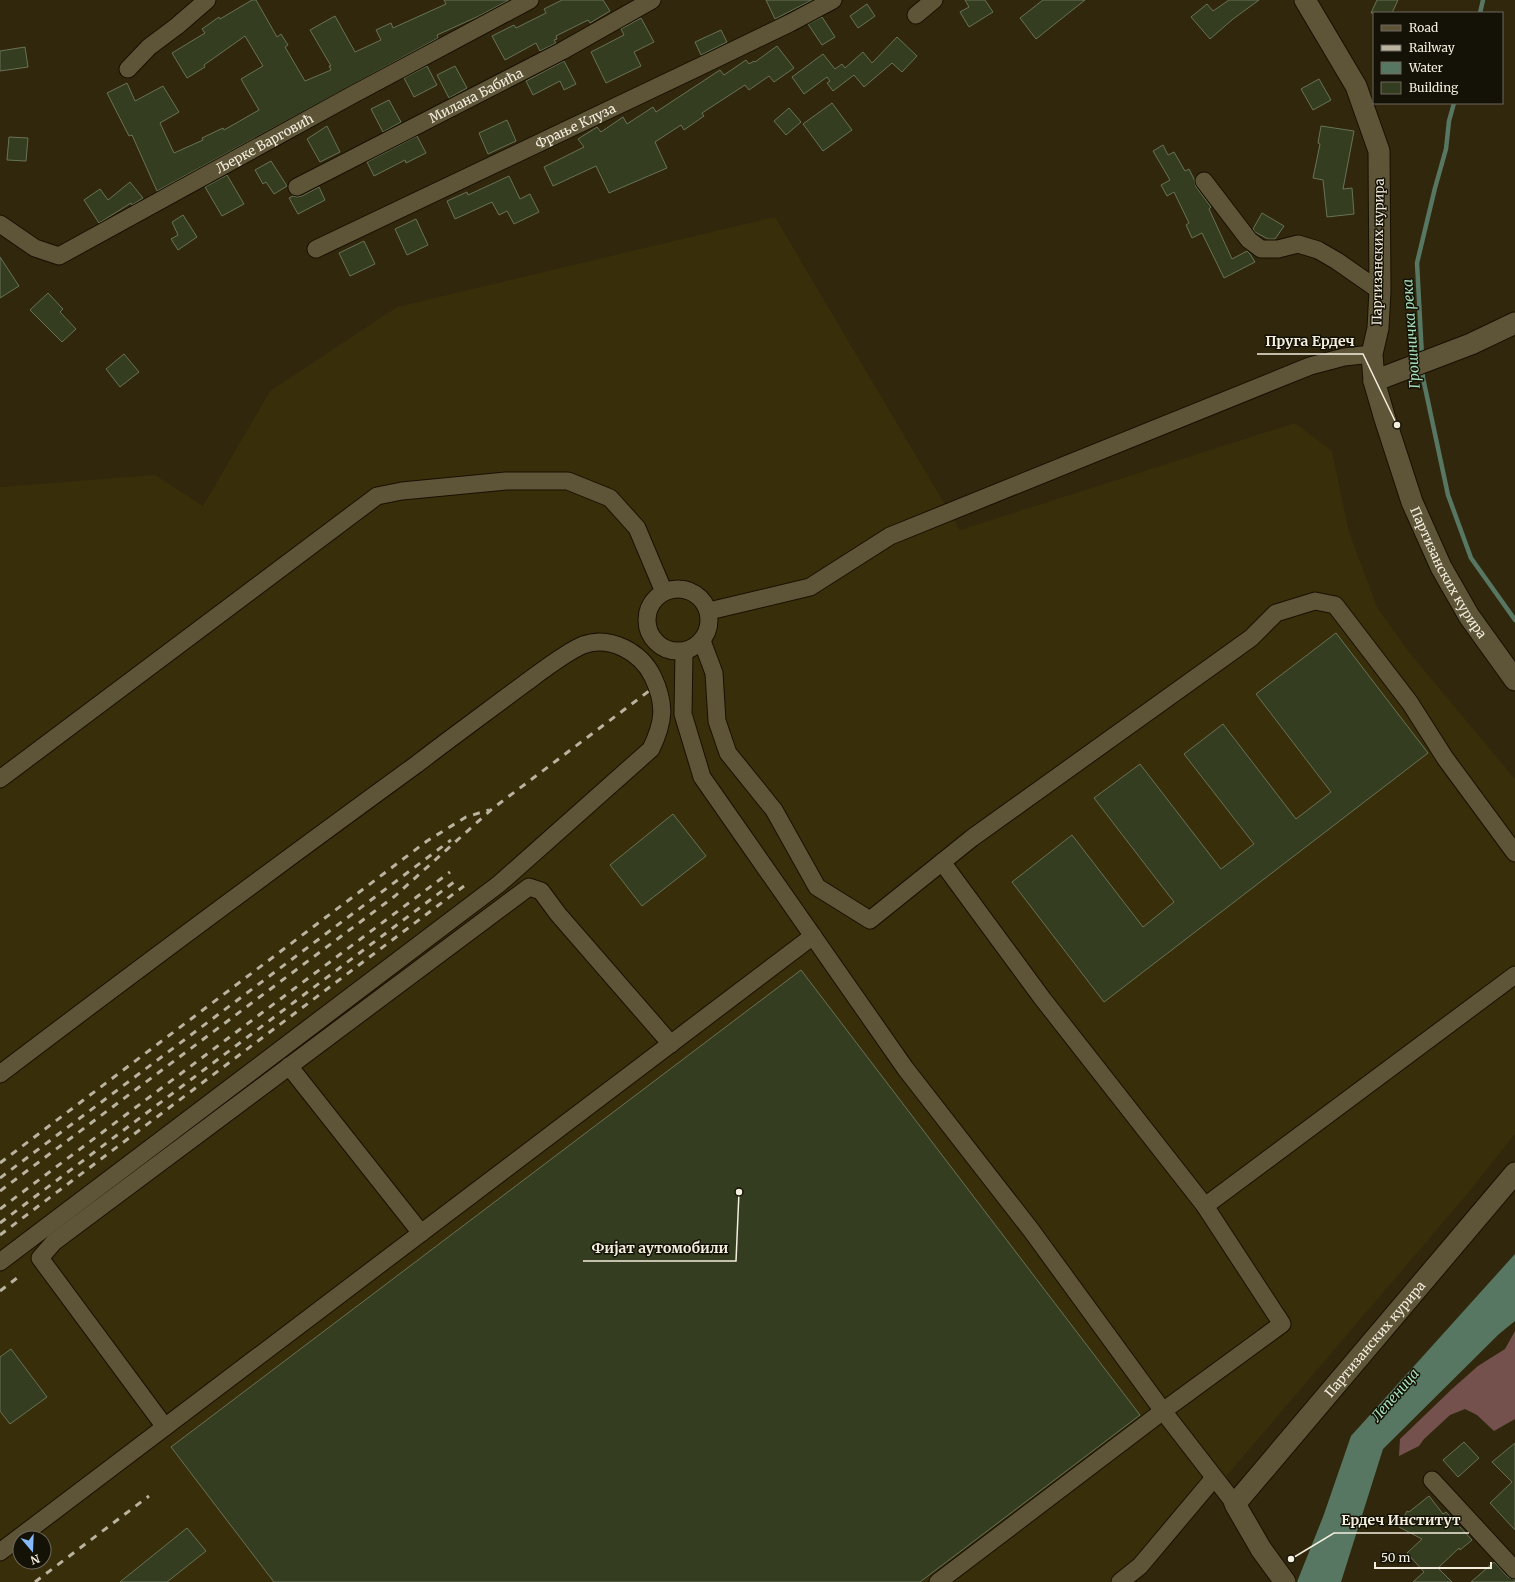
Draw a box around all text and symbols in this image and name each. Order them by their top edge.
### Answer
legend [1373,12,1503,104]
text: Road [1409,20,1438,35]
text: Railway [1409,40,1455,55]
text: Water [1408,60,1444,75]
street label: Милана Бабића [426,64,526,126]
text: Building [1409,80,1459,95]
street label: Фрање Клуза [532,99,618,152]
street label: Љерке Варговић [212,109,317,177]
street label: Партизанских курира [1368,178,1388,326]
water label: Грошничка река [1398,279,1424,389]
callout: Пруга Ердеч [1257,328,1363,354]
text: Пруга Ердеч [1265,332,1355,350]
street label: Партизанских курира [1407,504,1491,642]
callout: Фијат аутомобили [583,1235,736,1261]
text: Фијат аутомобили [592,1239,729,1257]
street label: Партизанских курира [1321,1277,1429,1401]
water label: Лепеница [1366,1365,1423,1426]
callout: Ердеч Институт [1334,1507,1469,1533]
text: Ердеч Институт [1341,1511,1461,1529]
north arrow [12,1530,52,1570]
scale bar [1375,1544,1491,1570]
text: 50 m [1381,1550,1410,1565]
text: N [29,1551,42,1568]

